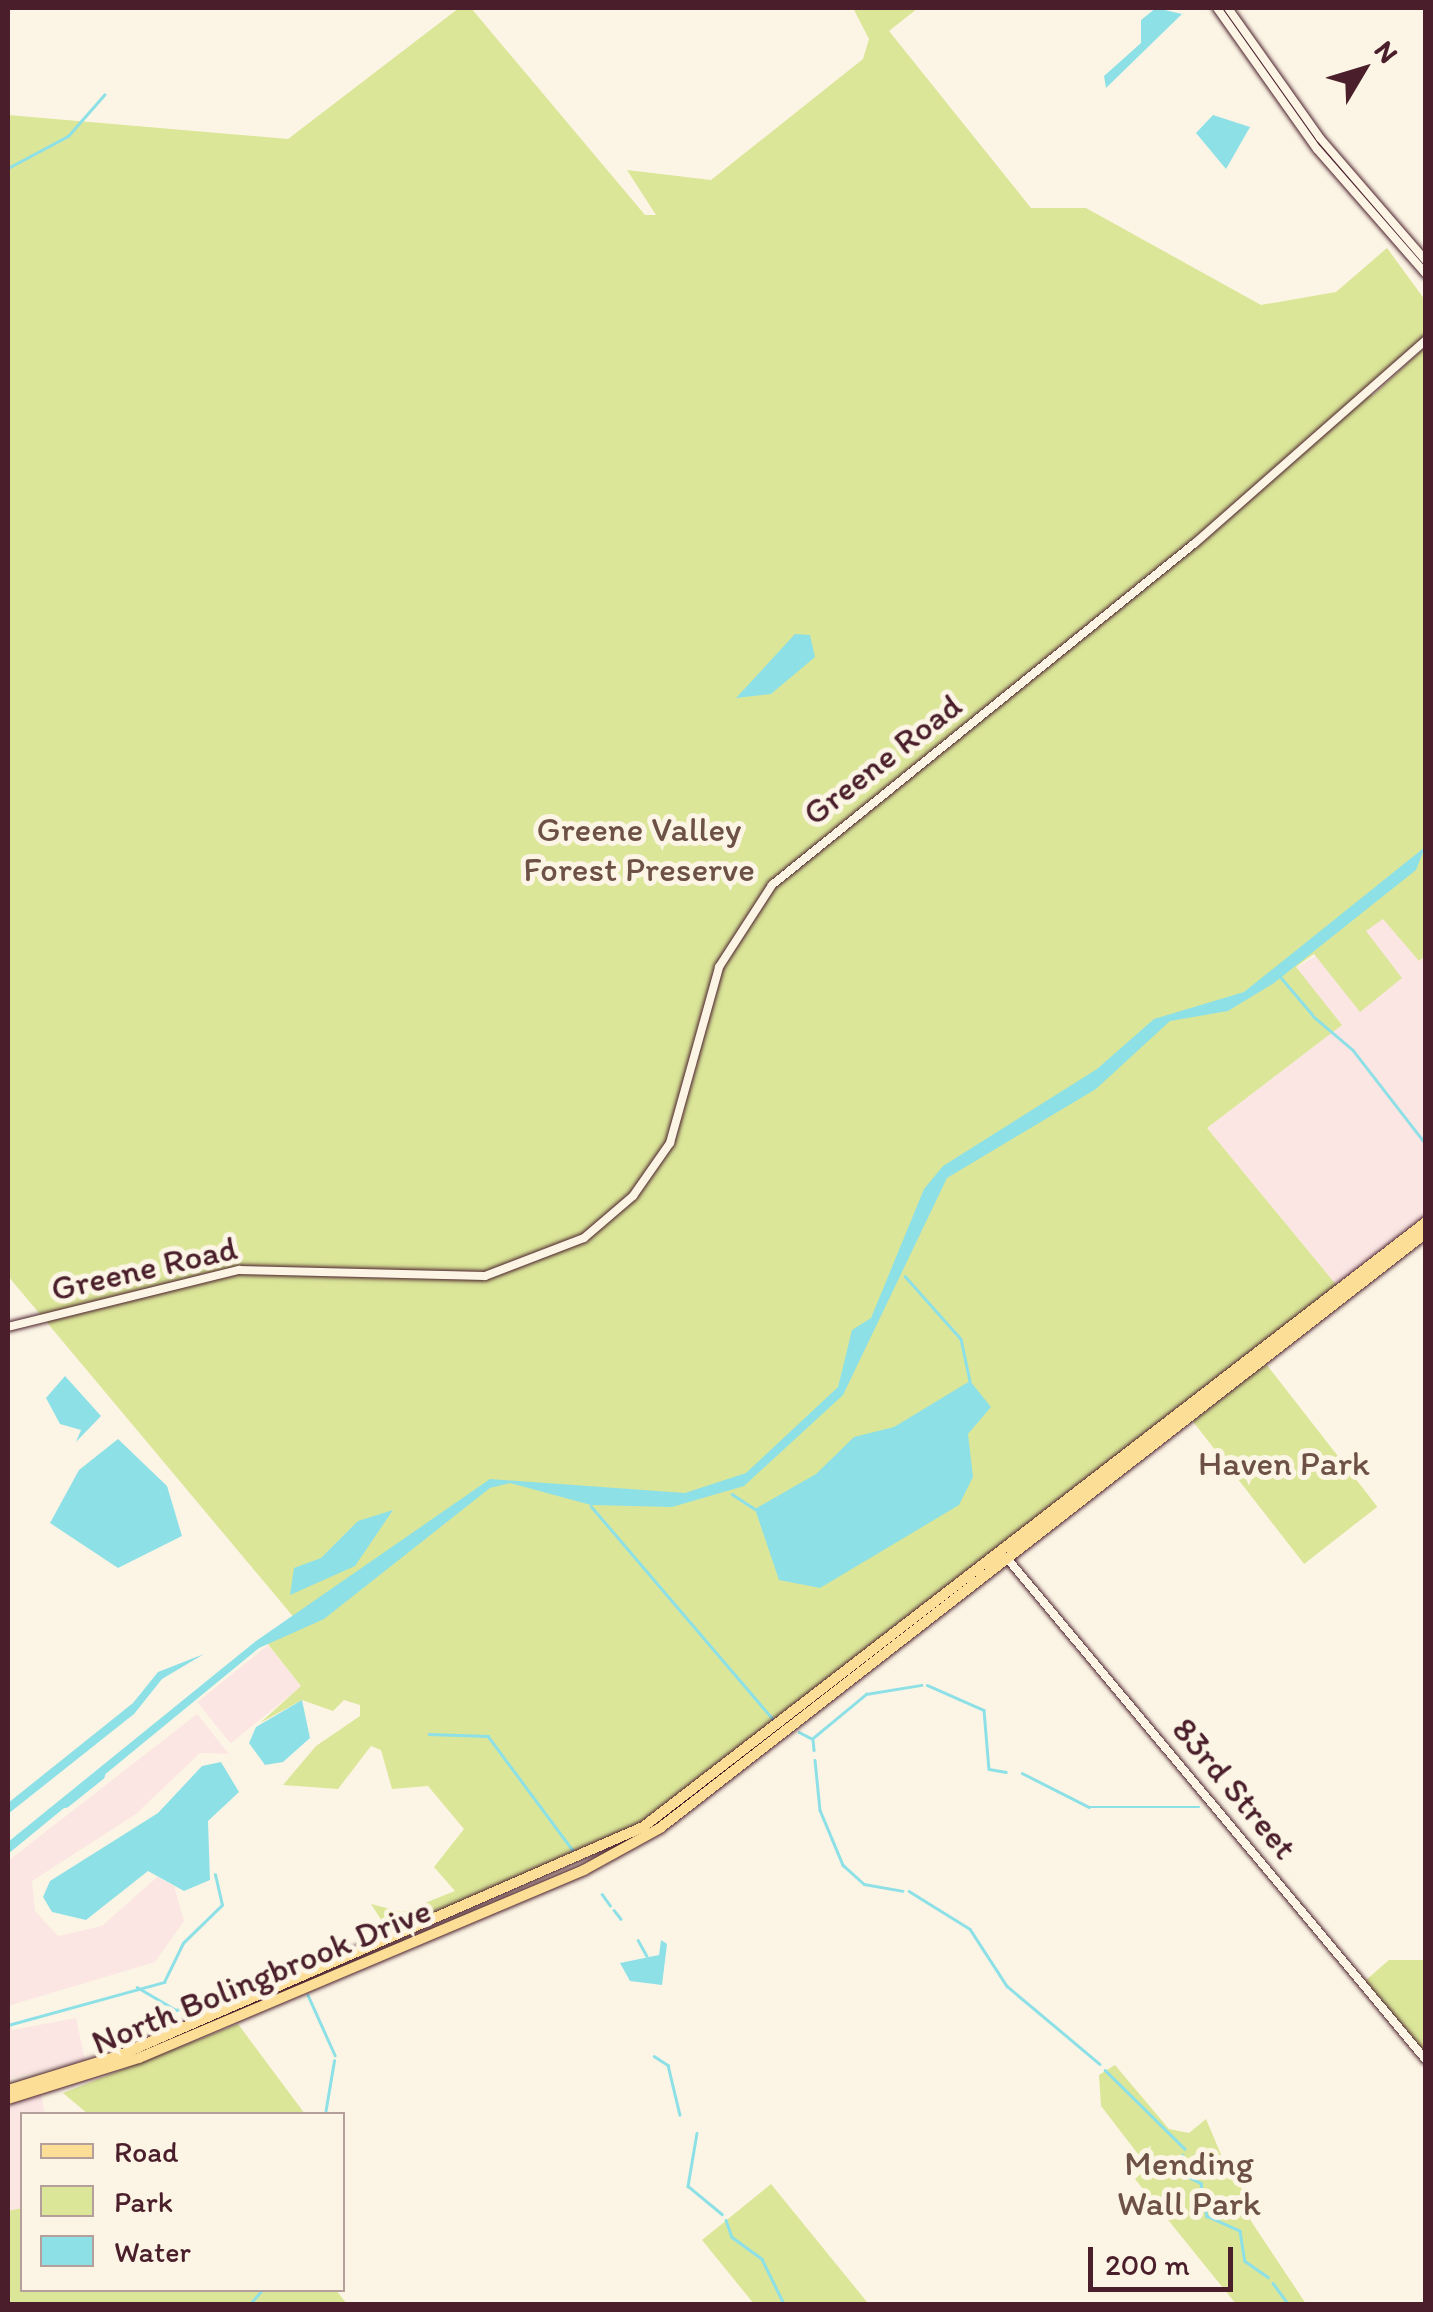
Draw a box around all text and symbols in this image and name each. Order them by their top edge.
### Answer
north arrow [1313,20,1413,120]
text: N [1367,34,1406,69]
street label: Greene Road [794,684,970,834]
park label: Greene Valley Forest Preserve [523,808,755,890]
street label: Greene Road [47,1226,241,1310]
park label: Haven Park [1199,1442,1369,1484]
street label: 83rd Street [1164,1709,1306,1867]
street label: North Bolingbrook Drive [85,1889,437,2063]
legend [20,2112,345,2292]
text: Road [114,2133,179,2170]
park label: Mending Wall Park [1117,2142,1261,2224]
text: Park [114,2183,173,2220]
scale bar [1093,2227,1238,2289]
text: Water [114,2233,191,2270]
text: 200 m [1105,2246,1190,2283]

